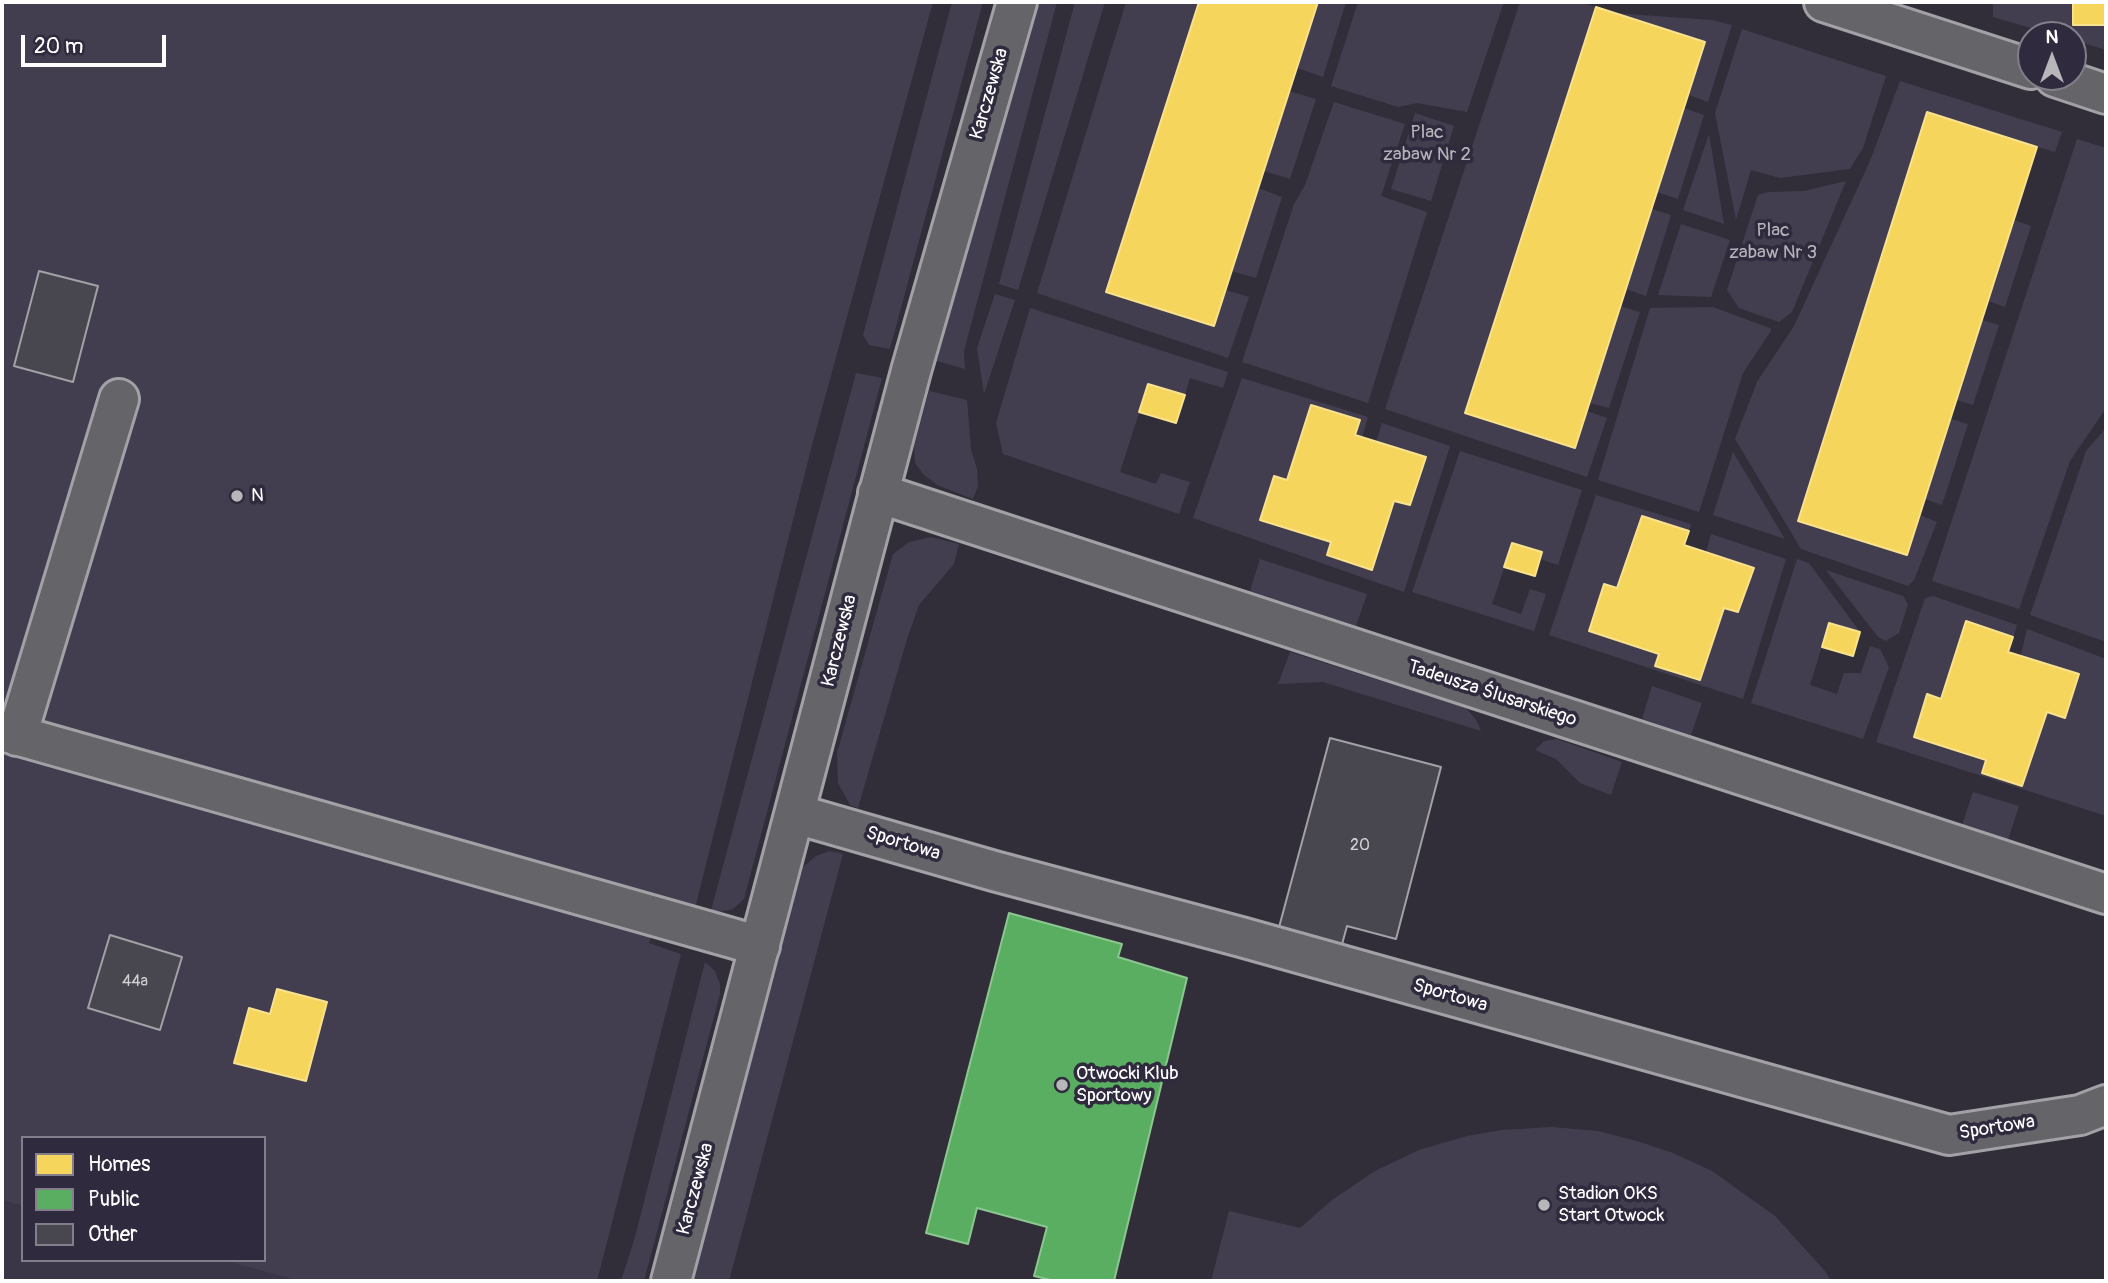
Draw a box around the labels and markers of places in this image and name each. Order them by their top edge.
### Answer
place label: N [251,485,264,507]
marker: N [229,488,245,504]
place label: Otwocki Klub Sportowy [1076,1063,1179,1107]
marker: Otwocki Klub Sportowy [1054,1077,1070,1093]
place label: Stadion OKS Start Otwock [1558,1183,1664,1227]
marker: Stadion OKS Start Otwock [1536,1197,1552,1213]

